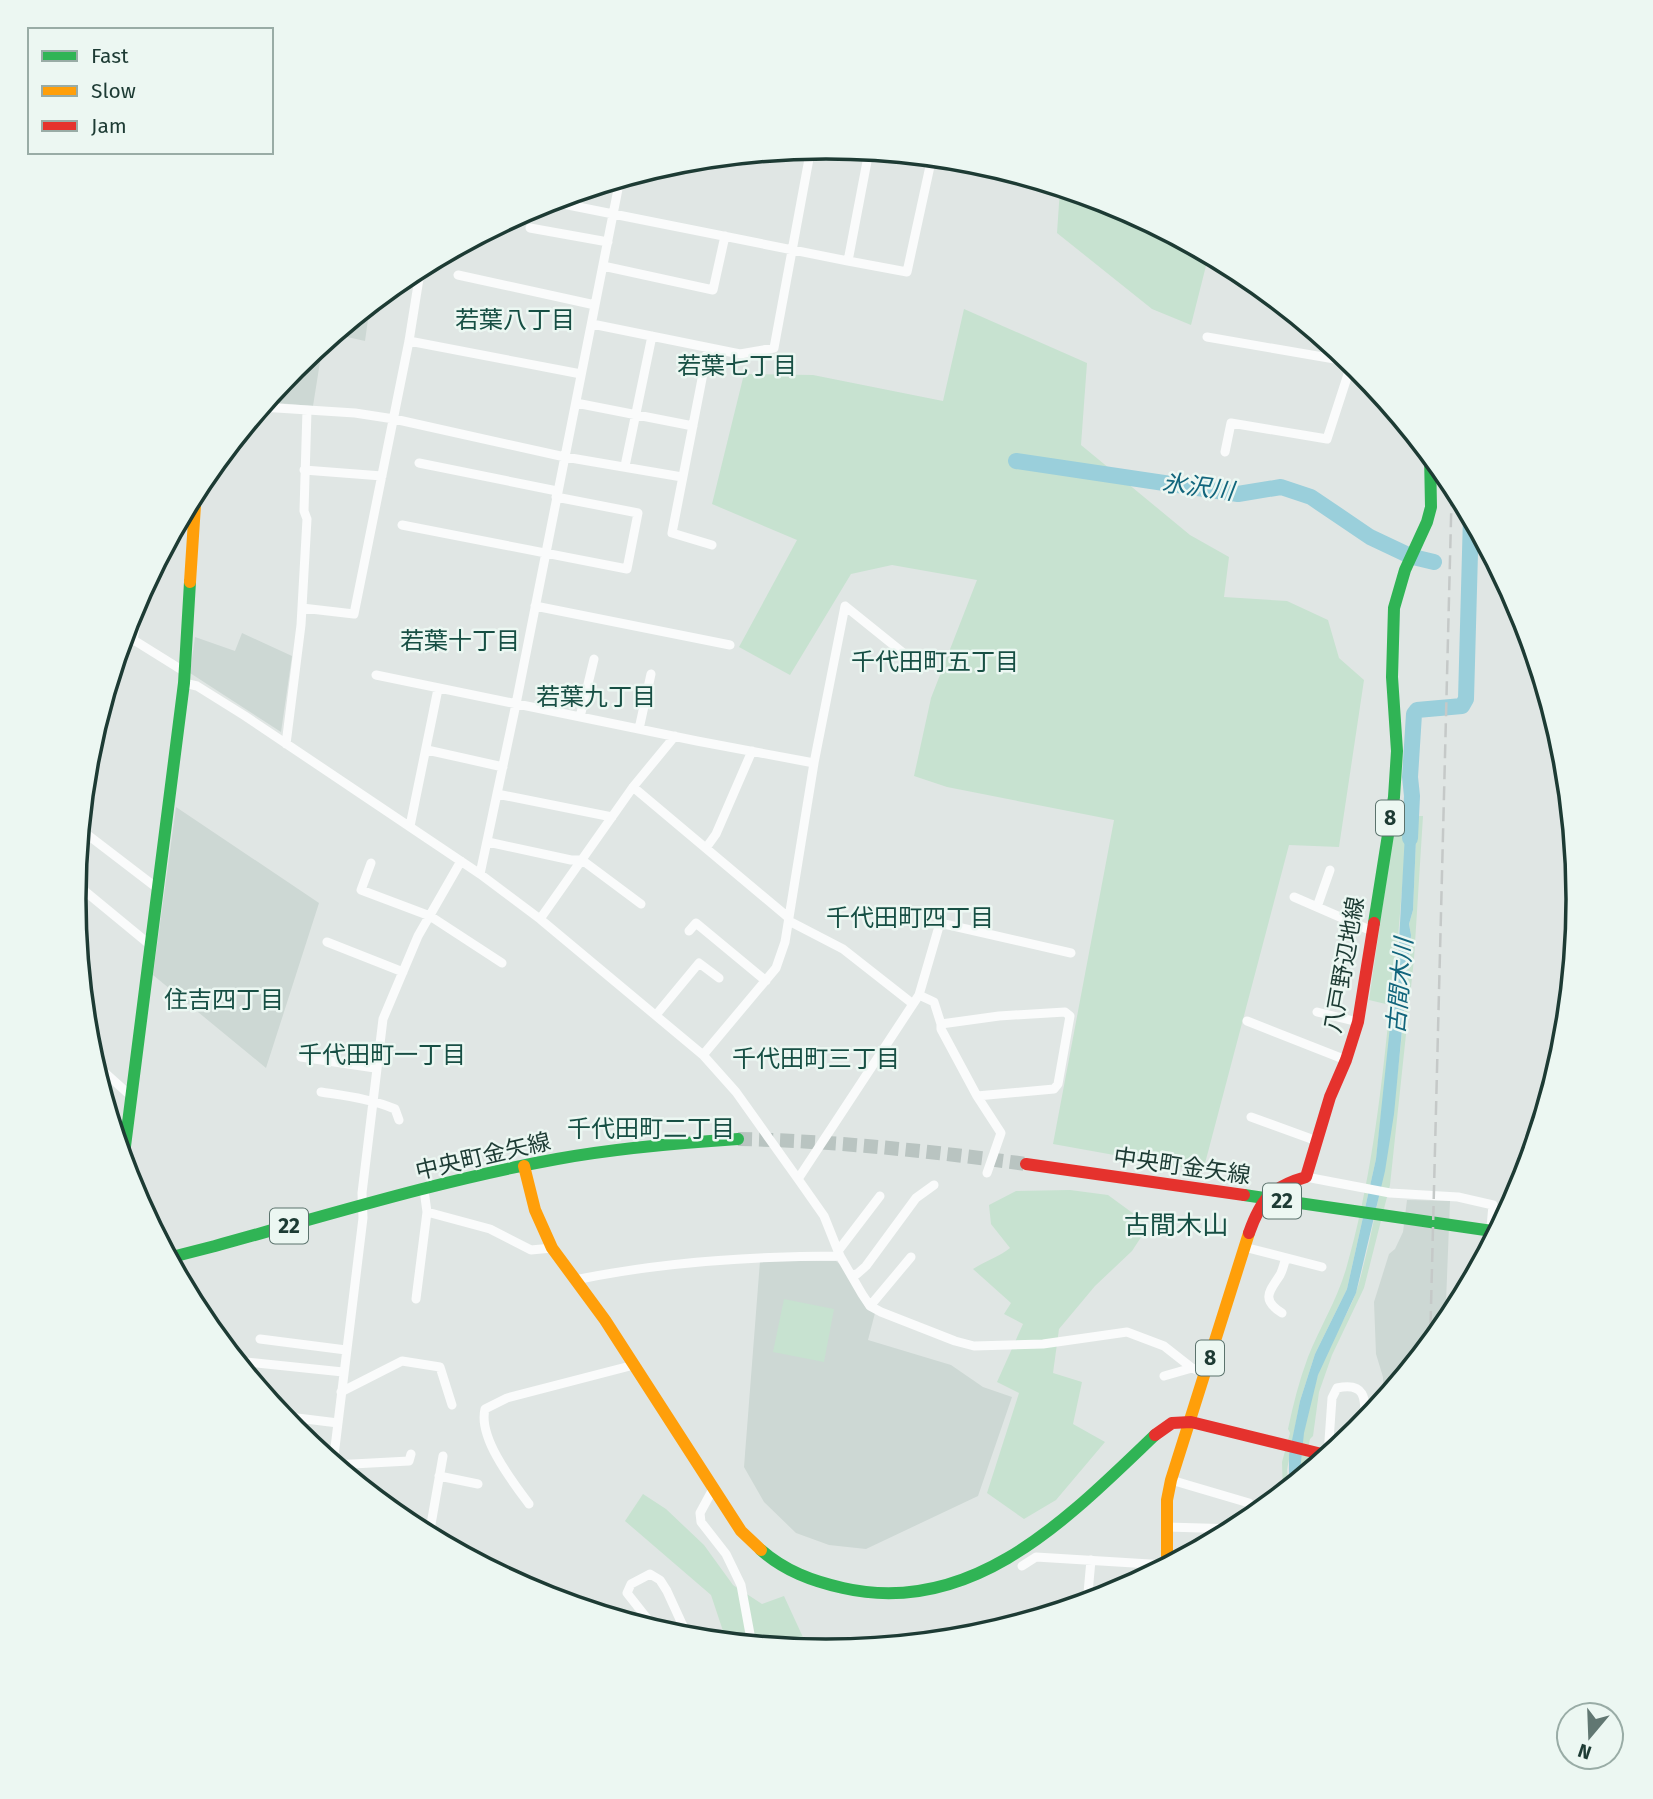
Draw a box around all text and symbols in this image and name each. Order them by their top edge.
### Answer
legend [28,28,273,154]
text: Fast [91,43,129,69]
text: Slow [91,78,136,104]
text: Jam [91,113,127,139]
district label: 若葉八丁目 [455,306,575,334]
district label: 若葉七丁目 [677,352,797,380]
water label: 氷沢川 [1161,469,1238,506]
district label: 若葉十丁目 [400,627,520,655]
district label: 千代田町五丁目 [851,648,1019,676]
district label: 若葉九丁目 [536,683,656,711]
road number: 8 [1376,800,1404,836]
street label: 八戸野辺地線 [1318,895,1370,1035]
district label: 千代田町四丁目 [826,904,994,932]
water label: 古間木川 [1382,934,1418,1035]
district label: 住吉四丁目 [164,986,284,1014]
district label: 千代田町一丁目 [298,1041,466,1069]
district label: 千代田町三丁目 [732,1045,900,1073]
district label: 千代田町二丁目 [567,1115,735,1143]
street label: 中央町金矢線 [413,1127,553,1185]
street label: 中央町金矢線 [1112,1143,1252,1189]
road number: 22 [1263,1184,1301,1218]
road number: 22 [270,1208,308,1244]
district label: 古間木山 [1124,1210,1228,1241]
road number: 8 [1196,1340,1224,1376]
north arrow [1555,1701,1625,1771]
text: N [1575,1739,1594,1765]

